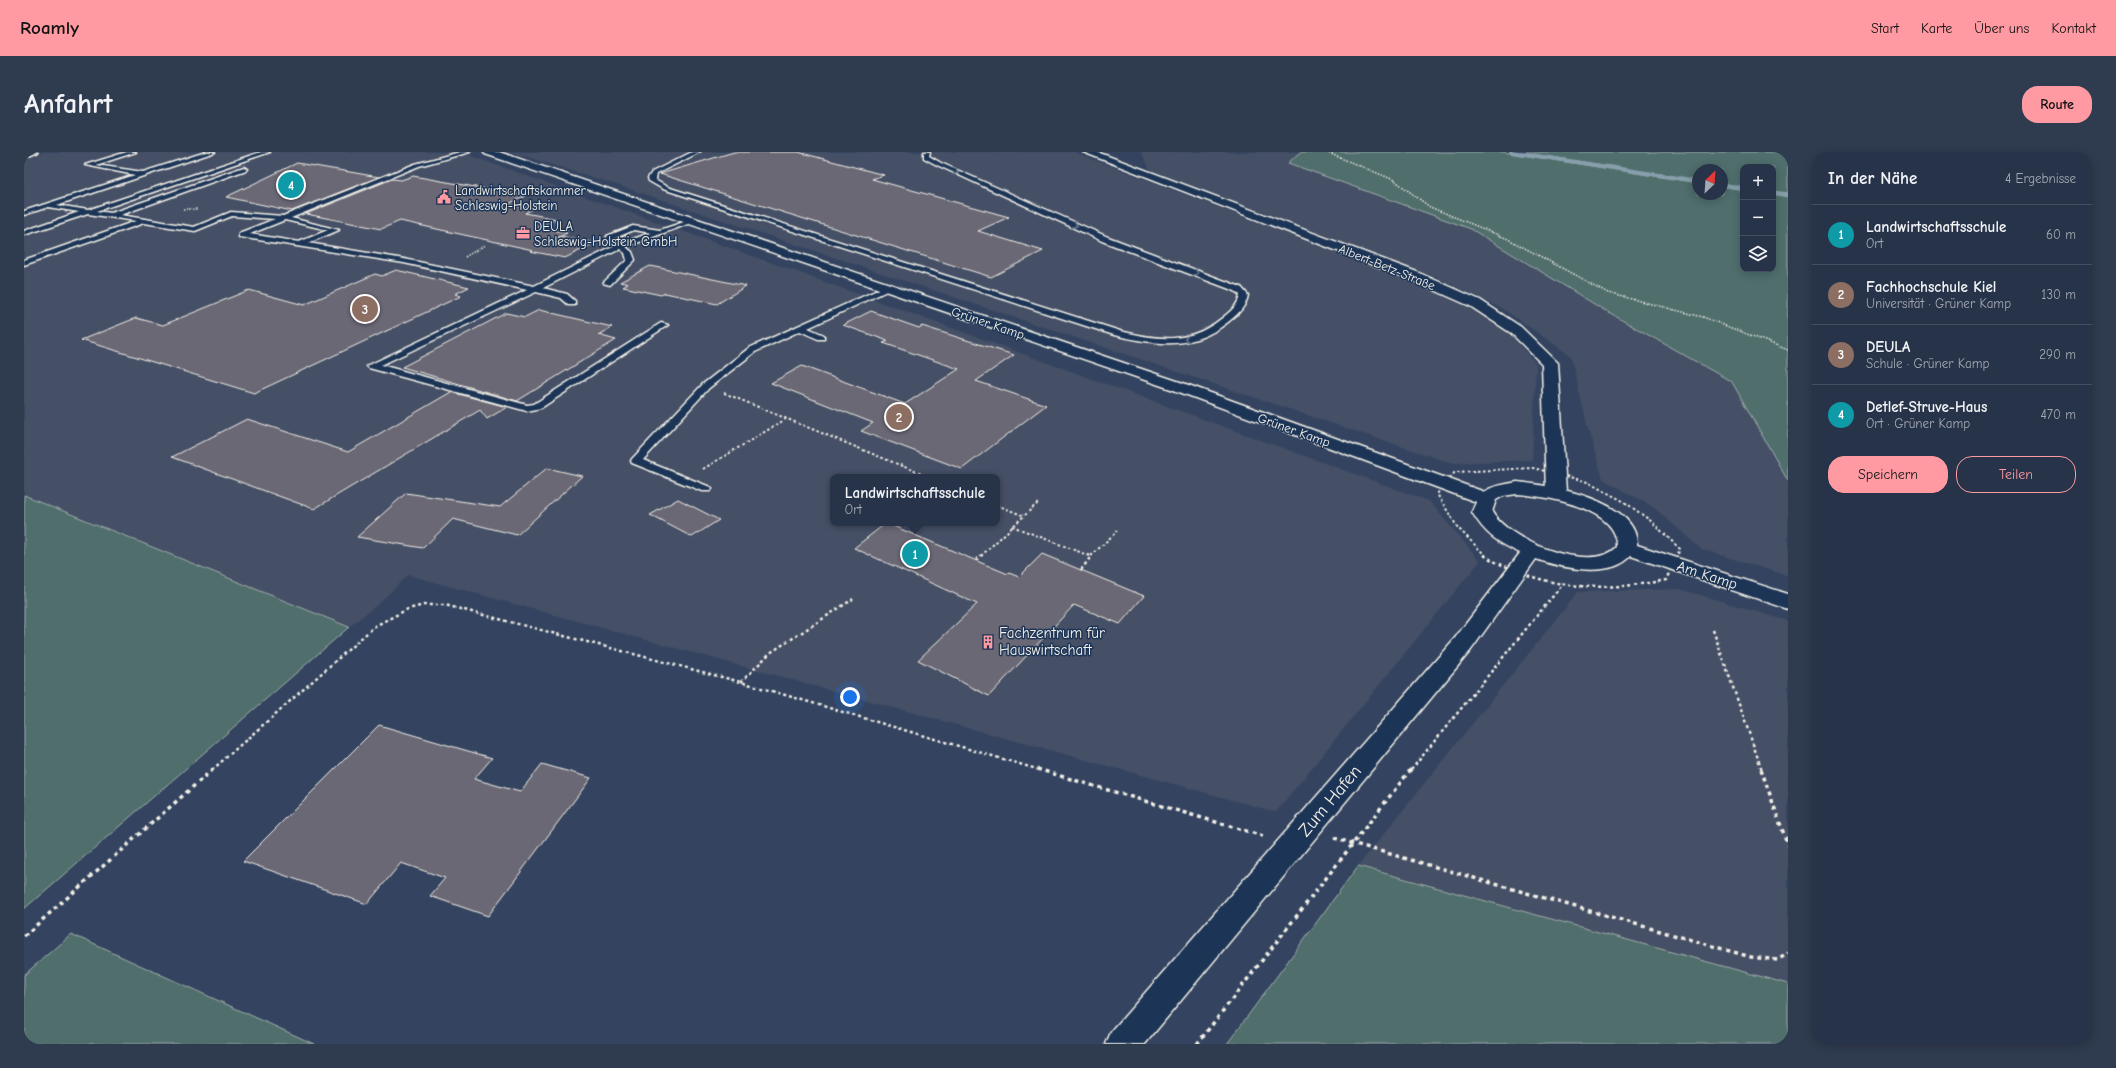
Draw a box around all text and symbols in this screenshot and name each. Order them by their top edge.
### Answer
text: Roamly [20,17,79,39]
text: Start [1871,20,1899,37]
text: Karte [1921,20,1952,37]
text: Über uns [1974,20,2029,37]
text: Kontakt [2051,20,2096,37]
button: Route [2022,86,2092,123]
text: Anfahrt [24,88,113,120]
north arrow [1692,164,1728,200]
map controls [1740,164,1776,272]
button: + [1740,164,1776,200]
one-way arrow [953,167,960,175]
text: In der Nähe [1828,169,1917,188]
pin: 4 [278,170,304,200]
text: 4 Ergebnisse [2005,171,2076,186]
place label: Landwirtschaftskammer Schleswig-Holstein [455,183,586,213]
public building icon: Landwirtschaftskammer Schleswig-Holstein [436,189,452,205]
button: − [1740,200,1776,236]
text: Landwirtschaftsschule [1866,218,2006,236]
place label: DEULA Schleswig-Holstein GmbH [534,219,677,249]
one-way arrow [1070,220,1078,228]
office icon: DEULA Schleswig-Holstein GmbH [515,225,531,241]
text: 1 [1838,227,1844,242]
text: 60 m [2046,227,2076,242]
button: layers [1740,236,1776,272]
text: Ort [1866,236,1883,251]
street label: Albert-Betz-Straße [1336,241,1438,293]
one-way arrow [1192,268,1199,276]
text: Fachhochschule Kiel [1866,278,1996,296]
text: 2 [1838,287,1844,302]
text: 130 m [2041,287,2076,302]
pin: 3 [352,294,378,324]
text: Universität · Grüner Kamp [1866,296,2011,311]
street label: Grüner Kamp [950,304,1026,342]
one-way arrow [1184,334,1190,343]
text: DEULA [1866,338,1910,356]
text: 3 [1838,347,1844,362]
text: 290 m [2039,347,2076,362]
text: Schule · Grüner Kamp [1866,356,1989,371]
text: Detlef-Struve-Haus [1866,398,1987,416]
pin: 2 [886,402,912,432]
text: 4 [1838,407,1844,422]
text: 470 m [2041,407,2076,422]
street label: Grüner Kamp [1256,410,1332,450]
text: Ort · Grüner Kamp [1866,416,1970,431]
button: Speichern [1828,456,1948,493]
button: Teilen [1956,456,2076,493]
popup [830,474,1000,526]
text: Landwirtschaftsschule [845,484,985,502]
text: Ort [845,502,862,517]
pin: 1 [902,539,928,569]
street label: Am Kamp [1674,557,1740,593]
place label: Fachzentrum für Hauswirtschaft [999,624,1105,659]
building icon: Fachzentrum für Hauswirtschaft [980,634,996,650]
your location [840,687,860,707]
street label: Zum Hafen [1294,761,1366,841]

